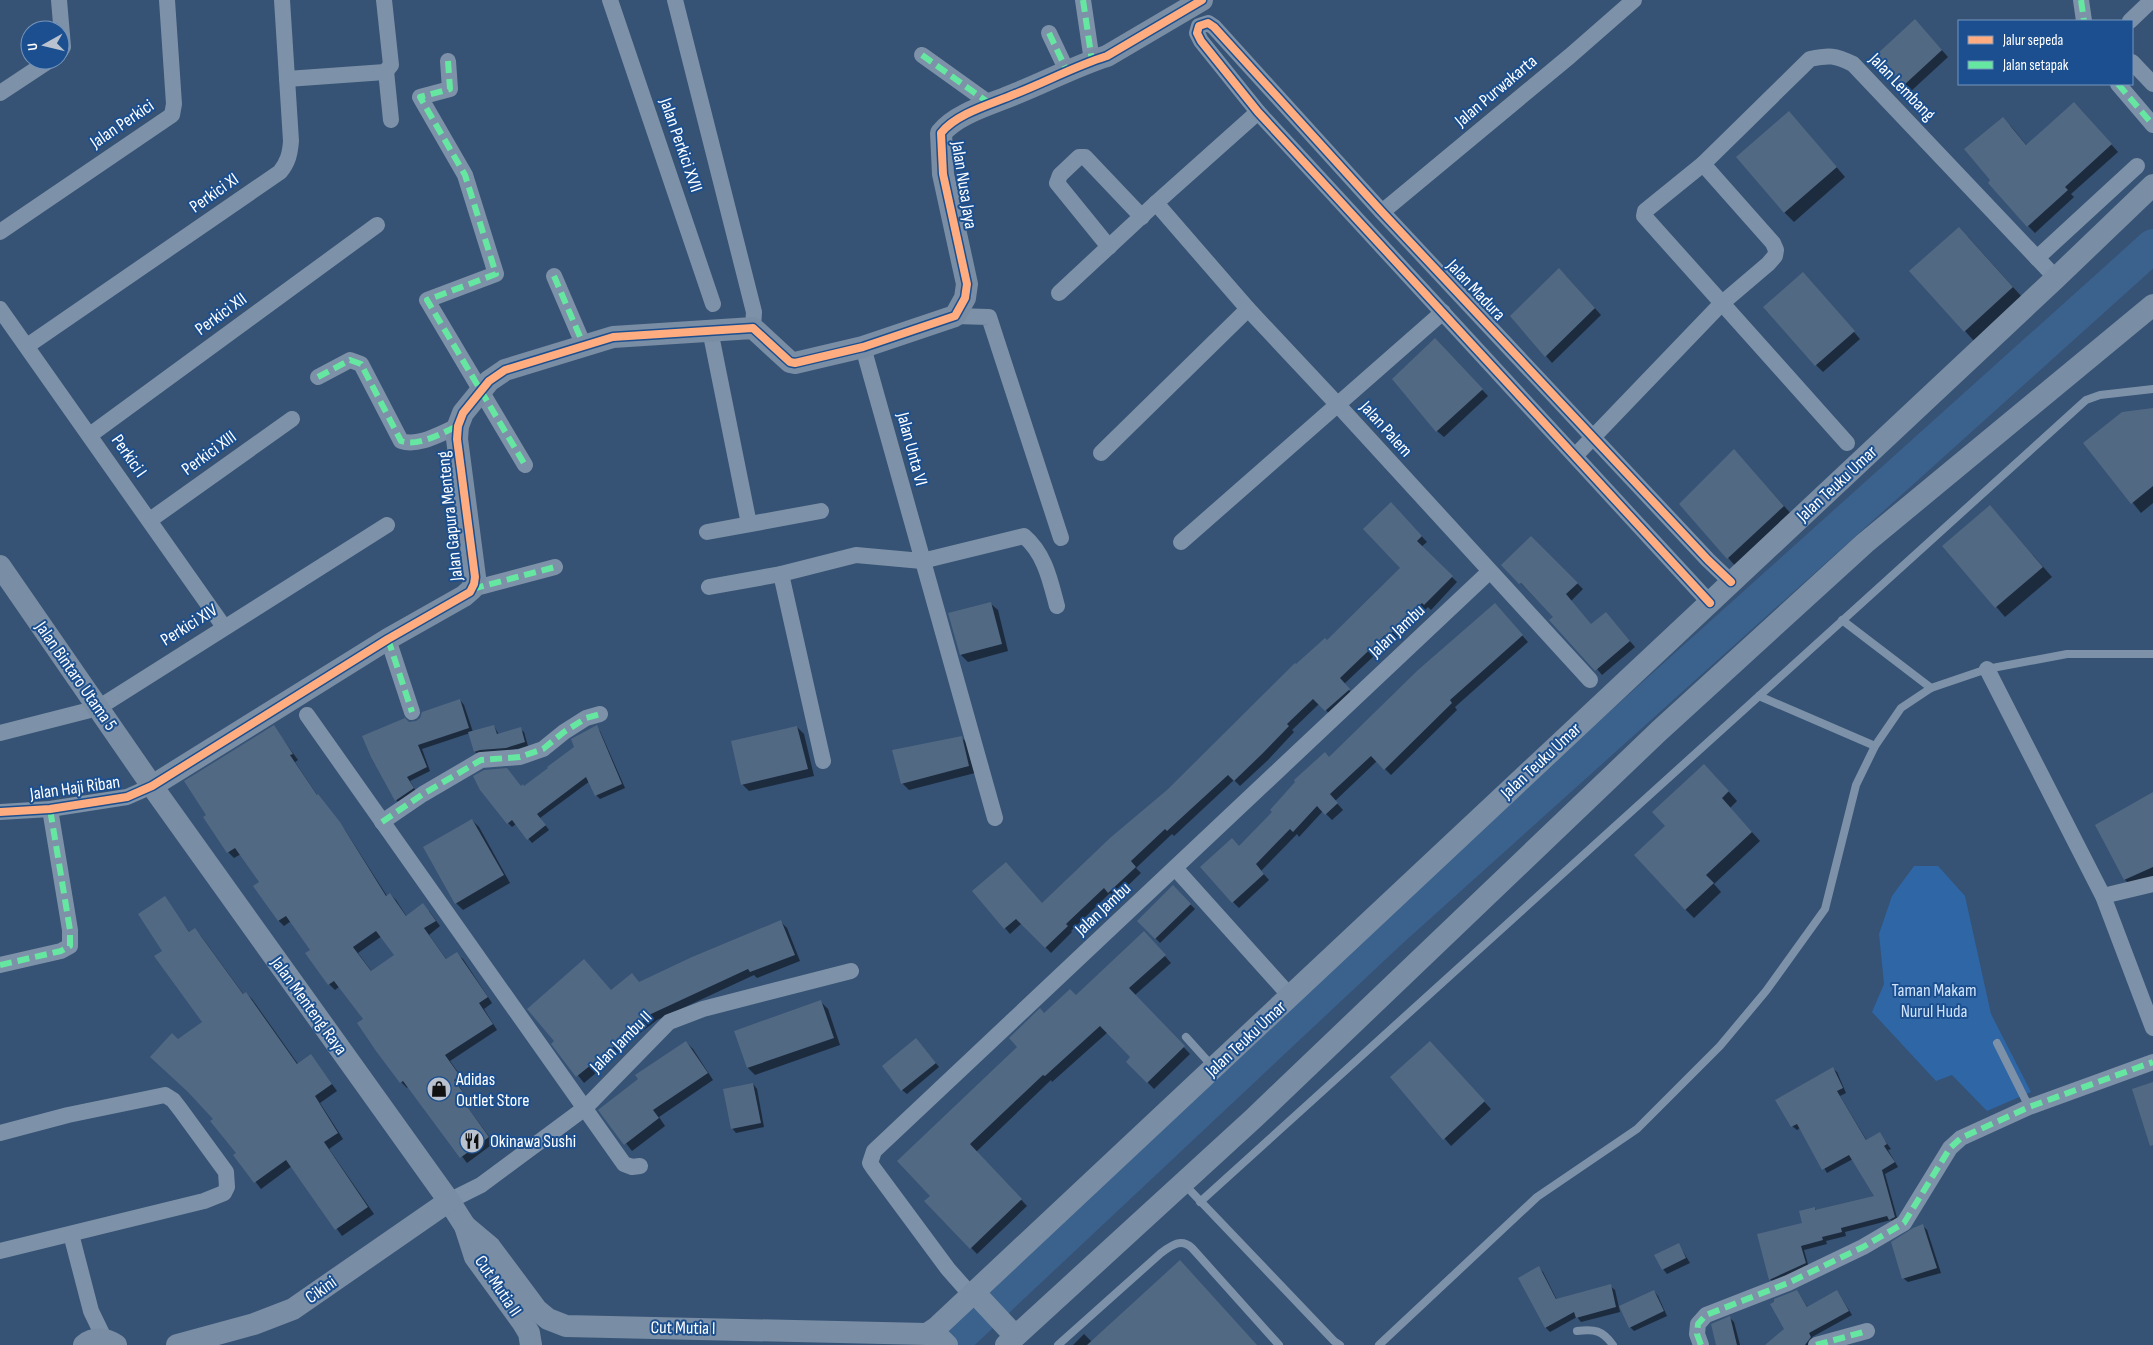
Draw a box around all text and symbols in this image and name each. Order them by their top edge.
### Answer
north arrow [20,20,70,70]
legend [1958,20,2133,85]
text: Jalur sepeda [2002,31,2064,50]
text: U [24,42,42,52]
street label: Jalan Lembang [1864,48,1939,125]
street label: Jalan Purwakarta [1450,51,1541,132]
text: Jalan setapak [2002,56,2069,75]
street label: Jalan Perkici XVII [655,94,707,195]
street label: Jalan Perkici [85,95,158,153]
street label: Jalan Nusa Jaya [947,139,981,230]
street label: Perkici XI [186,169,242,217]
street label: Jalan Madura [1442,254,1510,325]
street label: Perkici XII [191,288,251,340]
street label: Jalan Palem [1355,396,1417,461]
street label: Jalan Unta VI [892,409,932,488]
street label: Perkici XIII [178,426,240,480]
street label: Perkici I [107,431,151,481]
street label: Jalan Teuku Umar [1792,441,1882,527]
street label: Jalan Gapura Menteng [433,450,467,583]
street label: Perkici XIV [157,599,221,651]
street label: Jalan Jambu [1364,600,1429,663]
street label: Jalan Bintaro Utama 5 [30,617,121,734]
street label: Jalan Teuku Umar [1496,718,1586,804]
street label: Jalan Haji Riban [28,771,121,805]
street label: Jalan Jambu [1070,878,1135,941]
street label: Jalan Menteng Raya [266,952,352,1059]
park label: Taman Makam Nurul Huda [1891,980,1977,1022]
street label: Jalan Teuku Umar [1201,996,1291,1082]
street label: Jalan Jambu II [585,1007,656,1078]
place label: Adidas Outlet Store [455,1069,529,1111]
shop icon: Adidas Outlet Store [426,1076,452,1102]
restaurant icon: Okinawa Sushi [459,1128,485,1154]
place label: Okinawa Sushi [490,1131,576,1152]
street label: Cut Mutia II [470,1252,526,1320]
street label: Cikini [301,1272,341,1308]
street label: Cut Mutia I [650,1317,716,1339]

